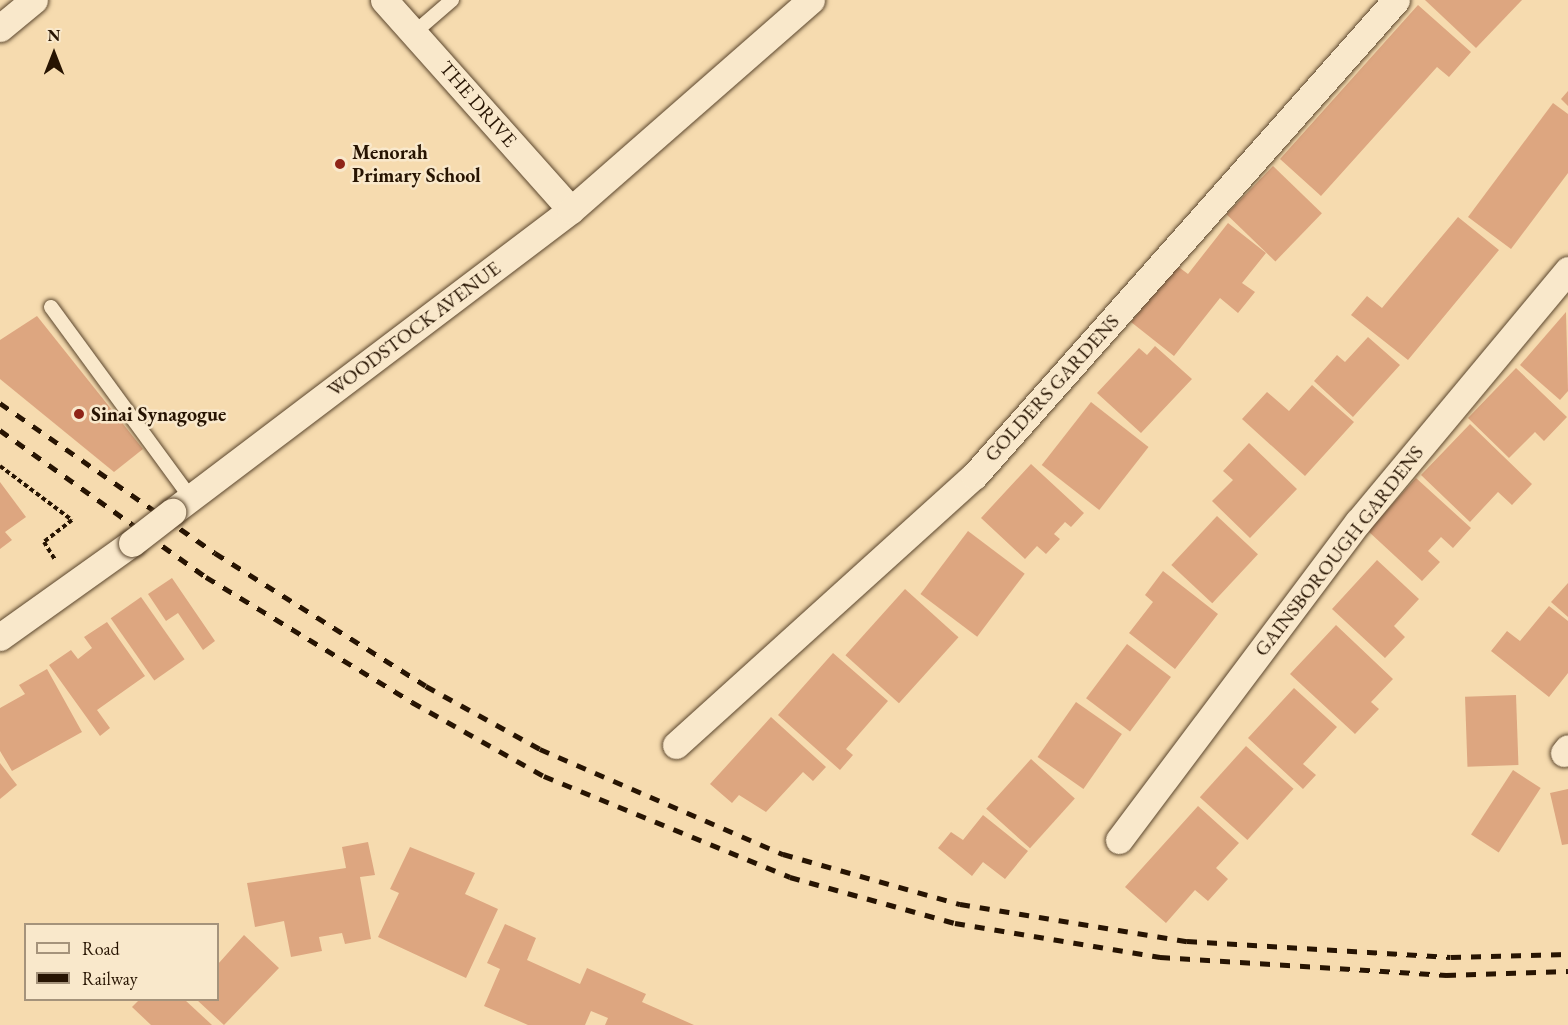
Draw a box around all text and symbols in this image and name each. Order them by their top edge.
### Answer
north arrow [24,24,84,84]
text: N [48,25,60,46]
street label: THE DRIVE [434,56,522,152]
place label: Menorah Primary School [352,140,481,187]
marker: Menorah Primary School [333,157,347,171]
street label: WOODSTOCK AVENUE [323,256,505,402]
street label: GOLDERS GARDENS [980,310,1124,466]
place label: Sinai Synagogue [91,402,226,426]
marker: Sinai Synagogue [72,407,86,421]
street label: GAINSBOROUGH GARDENS [1249,441,1429,661]
legend [24,923,219,1001]
text: Road [82,937,120,960]
text: Railway [82,967,138,990]

